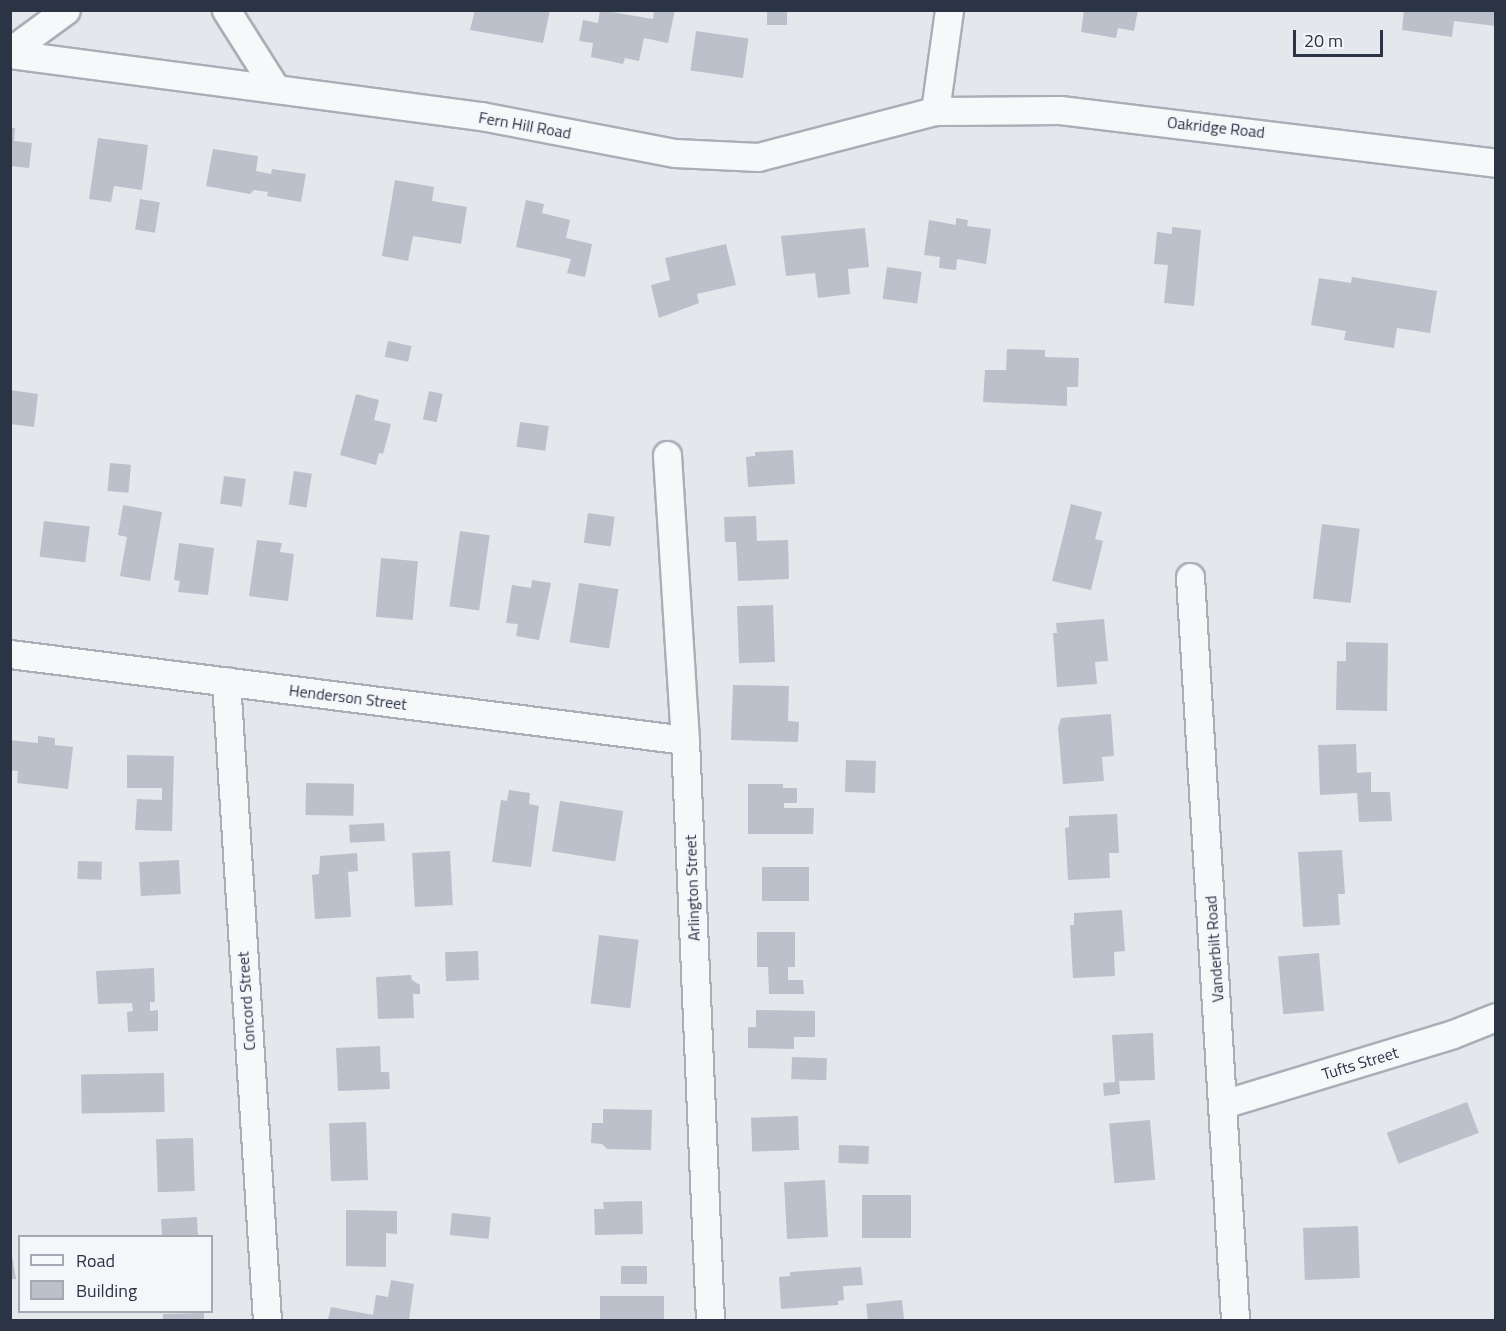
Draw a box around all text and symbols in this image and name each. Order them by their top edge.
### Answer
scale bar [1296,18,1386,56]
text: 20 m [1304,27,1343,54]
street label: Fern Hill Road [477,107,573,143]
street label: Oakridge Road [1166,112,1266,142]
street label: Henderson Street [288,680,408,714]
street label: Arlington Street [681,834,703,942]
street label: Vanderbilt Road [1201,895,1227,1003]
street label: Concord Street [233,951,259,1051]
street label: Tufts Street [1320,1042,1400,1084]
legend [18,1235,213,1313]
text: Road [76,1247,115,1274]
text: Building [76,1277,137,1304]

